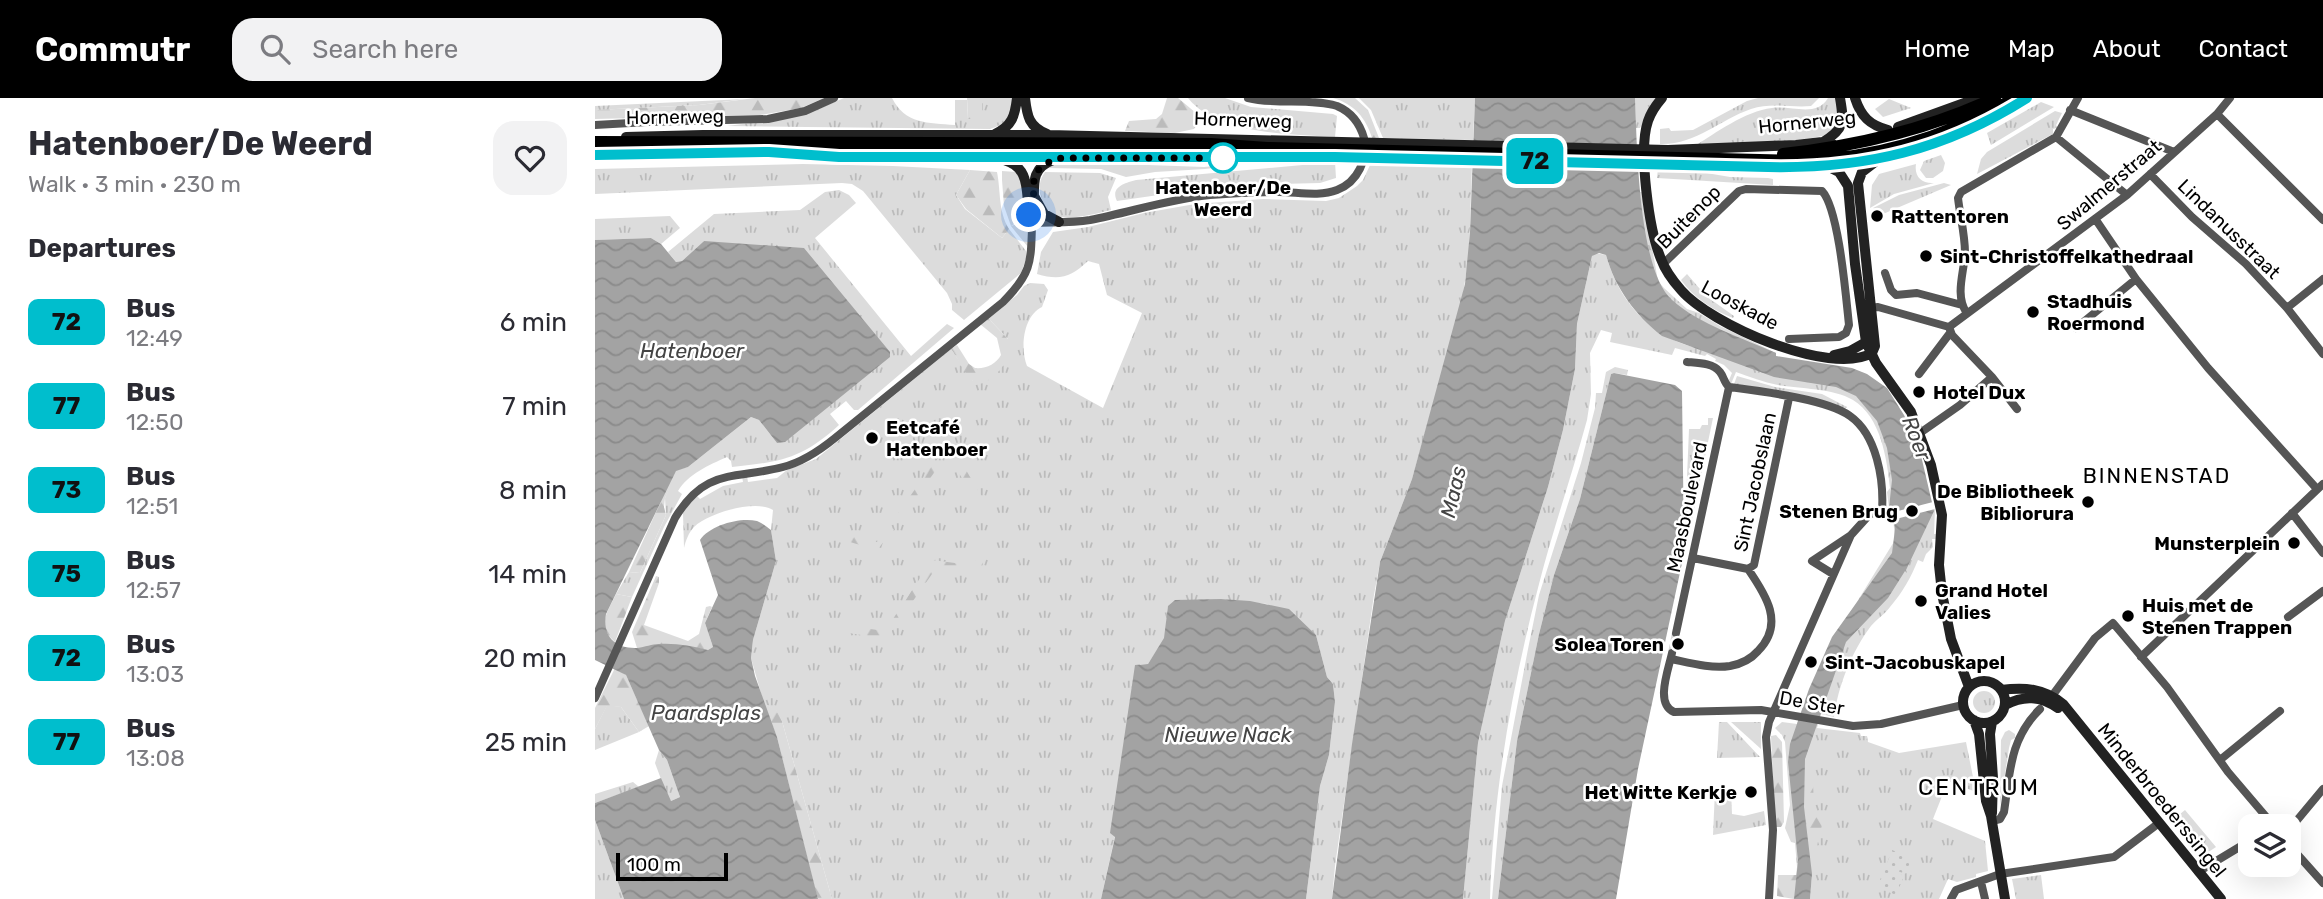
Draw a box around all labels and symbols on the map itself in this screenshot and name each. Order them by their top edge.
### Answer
street label: Hornerweg [626,105,724,129]
street label: Hornerweg [1757,105,1857,139]
street label: Hornerweg [1194,107,1292,133]
street label: Swalmerstraat [2052,134,2166,235]
line badge: 72 [1503,138,1567,184]
marker: Hatenboer/De Weerd [1208,143,1238,173]
street label: Lindanusstraat [2173,174,2285,284]
place label: Hatenboer/De Weerd [1155,176,1291,221]
street label: Buitenop [1652,180,1726,254]
your location [1011,197,1046,232]
place label: Rattentoren [1891,205,2009,228]
marker: Rattentoren [1869,208,1885,224]
place label: Sint-Christoffelkathedraal [1940,245,2193,268]
marker: Sint-Christoffelkathedraal [1918,248,1934,264]
street label: Looskade [1697,275,1783,335]
place label: Stadhuis Roermond [2047,290,2145,335]
marker: Stadhuis Roermond [2025,304,2041,320]
water label: Hatenboer [640,338,745,363]
place label: Hotel Dux [1933,381,2025,404]
marker: Hotel Dux [1911,384,1927,400]
street label: Sint Jacobslaan [1729,410,1781,554]
water label: Roer [1897,412,1937,465]
place label: Eetcafé Hatenboer [886,416,988,461]
marker: Eetcafé Hatenboer [864,430,880,446]
street label: Maasboulevard [1662,439,1712,575]
district label: BINNENSTAD [2083,463,2231,488]
water label: Maas [1435,464,1471,520]
place label: De Bibliotheek Bibliorura [1937,480,2074,525]
marker: De Bibliotheek Bibliorura [2080,494,2096,510]
place label: Stenen Brug [1779,500,1898,523]
marker: Stenen Brug [1904,503,1920,519]
place label: Munsterplein [2154,532,2280,555]
marker: Munsterplein [2286,535,2302,551]
place label: Grand Hotel Valies [1935,579,2048,624]
marker: Grand Hotel Valies [1913,593,1929,609]
place label: Huis met de Stenen Trappen [2142,594,2292,639]
marker: Huis met de Stenen Trappen [2120,608,2136,624]
place label: Solea Toren [1554,633,1664,656]
marker: Solea Toren [1670,636,1686,652]
place label: Sint-Jacobuskapel [1825,651,2005,674]
marker: Sint-Jacobuskapel [1803,654,1819,670]
street label: De Ster [1778,686,1847,720]
water label: Paardsplas [651,700,761,725]
street label: Minderbroederssingel [2093,718,2231,882]
water label: Nieuwe Nack [1165,722,1293,747]
district label: CENTRUM [1918,773,2040,801]
place label: Het Witte Kerkje [1584,781,1737,804]
marker: Het Witte Kerkje [1743,784,1759,800]
scale bar [616,850,728,882]

